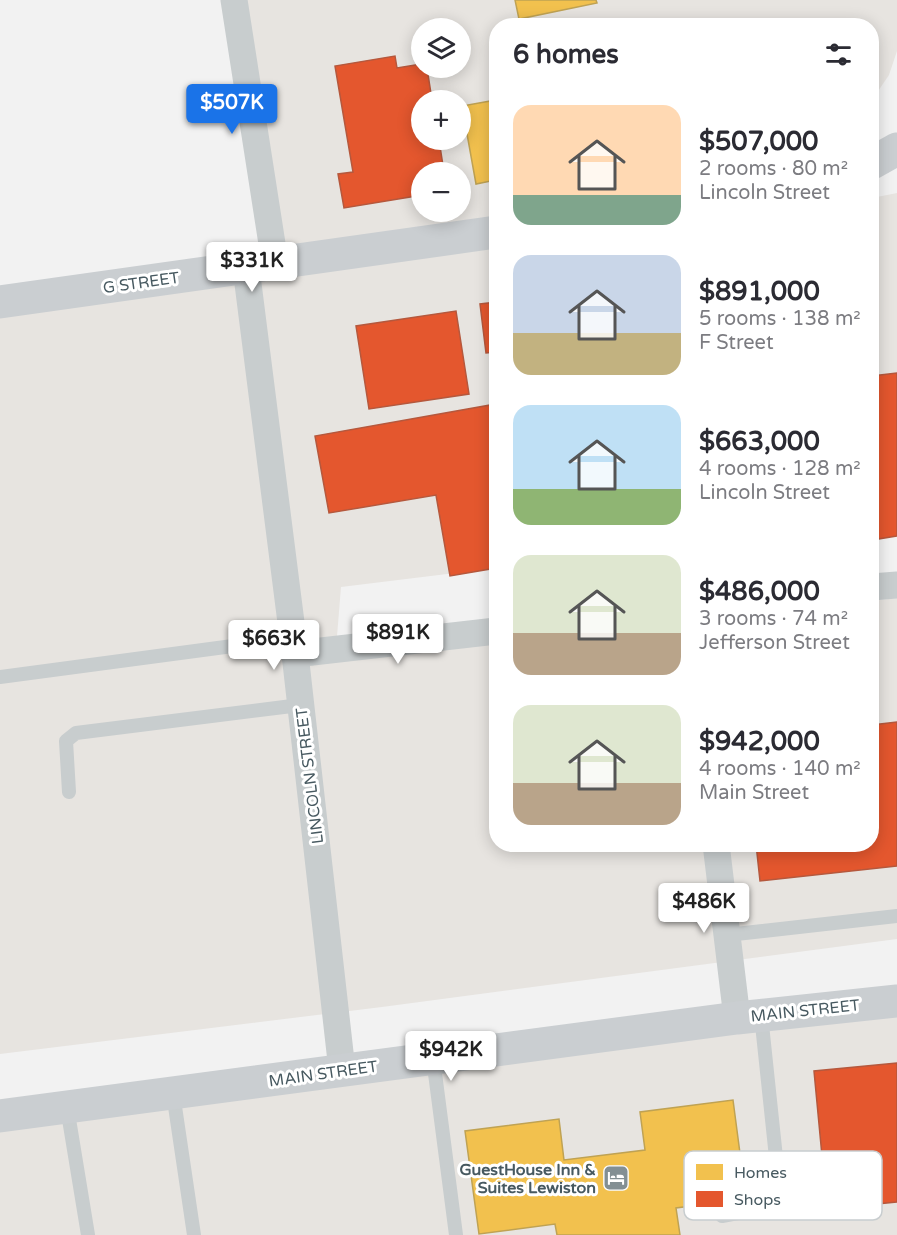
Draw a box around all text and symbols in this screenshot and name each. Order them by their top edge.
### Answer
map controls [411,18,471,222]
button: layers [411,18,471,78]
icon: filters [822,38,855,71]
text: 6 homes [513,39,619,70]
pin: $507K [190,84,274,135]
button: + [411,90,471,150]
text: $507K [200,91,264,115]
text: $507,000 [699,126,818,157]
icon: home [561,129,633,201]
text: 2 rooms · 80 m² [699,157,848,181]
button: − [411,162,471,222]
text: Lincoln Street [699,181,830,205]
pin: $331K [210,242,294,293]
text: $331K [220,249,284,273]
street label: G STREET [102,268,181,298]
text: $891,000 [699,276,820,307]
icon: home [561,279,633,351]
text: 5 rooms · 138 m² [699,307,861,331]
text: F Street [699,331,774,355]
text: $663,000 [699,426,820,457]
icon: home [561,429,633,501]
text: 4 rooms · 128 m² [699,457,861,481]
text: Lincoln Street [699,481,830,505]
text: $486,000 [699,576,820,607]
icon: home [561,579,633,651]
text: 3 rooms · 74 m² [699,607,848,631]
pin: $891K [356,614,440,665]
pin: $663K [232,620,316,671]
text: $891K [366,621,430,645]
text: $663K [242,627,306,651]
text: Jefferson Street [699,631,850,655]
street label: LINCOLN STREET [292,706,328,845]
text: $942,000 [699,726,820,757]
icon: home [561,729,633,801]
text: 4 rooms · 140 m² [699,757,861,781]
text: Main Street [699,781,809,805]
pin: $486K [662,883,746,934]
text: $486K [672,890,736,914]
street label: MAIN STREET [750,995,861,1027]
pin: $942K [409,1031,493,1082]
text: $942K [419,1038,483,1062]
street label: MAIN STREET [268,1056,379,1092]
legend [684,1151,882,1220]
place label: GuestHouse Inn & Suites Lewiston [459,1160,596,1198]
hotel icon: GuestHouse Inn & Suites Lewiston [601,1163,631,1193]
text: Homes [734,1163,787,1183]
text: Shops [734,1190,781,1210]

